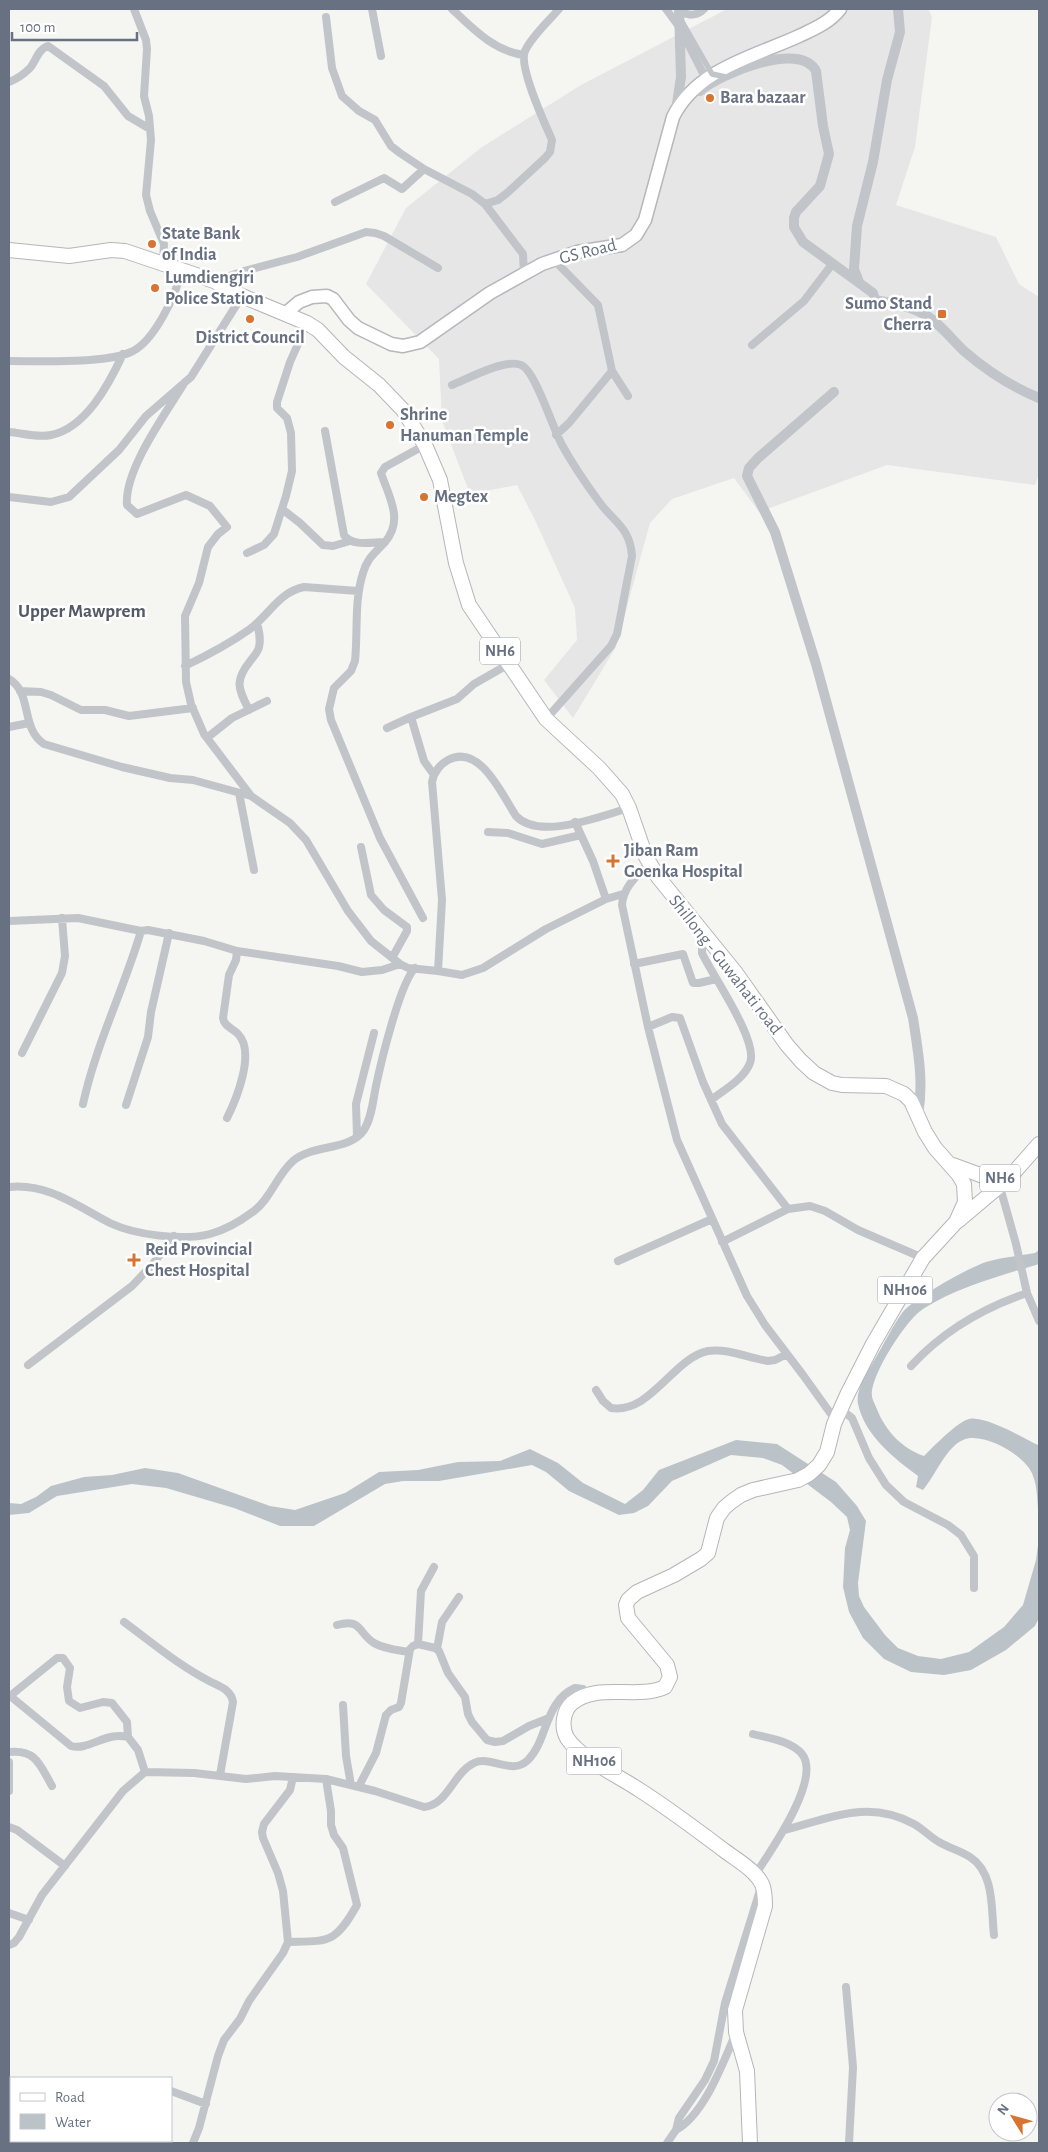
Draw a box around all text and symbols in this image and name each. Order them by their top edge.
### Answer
scale bar [12,10,138,42]
text: 100 m [20,20,55,35]
place label: Bara bazaar [720,89,806,107]
marker: Bara bazaar [704,92,716,104]
place label: State Bank of India [162,225,240,264]
street label: GS Road [558,236,618,268]
marker: State Bank of India [146,238,158,250]
place label: Lumdiengjri Police Station [165,269,264,308]
marker: Lumdiengjri Police Station [149,282,161,294]
place label: Sumo Stand Cherra [845,295,933,334]
marker: Sumo Stand Cherra [936,308,948,320]
marker: District Council [244,313,256,325]
place label: District Council [195,329,305,347]
place label: Shrine Hanuman Temple [400,406,528,445]
marker: Shrine Hanuman Temple [384,419,396,431]
place label: Megtex [434,488,489,506]
marker: Megtex [418,491,430,503]
district label: Upper Mawprem [18,602,146,621]
road number: NH6 [480,637,520,664]
place label: Jiban Ram Goenka Hospital [624,842,743,881]
marker: Jiban Ram Goenka Hospital [606,854,620,868]
street label: Shillong - Guwahati road [665,892,785,1038]
road number: NH6 [980,1164,1020,1192]
place label: Reid Provincial Chest Hospital [145,1241,252,1280]
marker: Reid Provincial Chest Hospital [127,1253,141,1267]
road number: NH106 [878,1276,932,1304]
road number: NH106 [566,1748,622,1774]
legend [10,2077,172,2142]
text: Road [55,2090,85,2105]
north arrow [988,2092,1038,2142]
text: N [995,2102,1012,2118]
text: Water [55,2115,91,2130]

